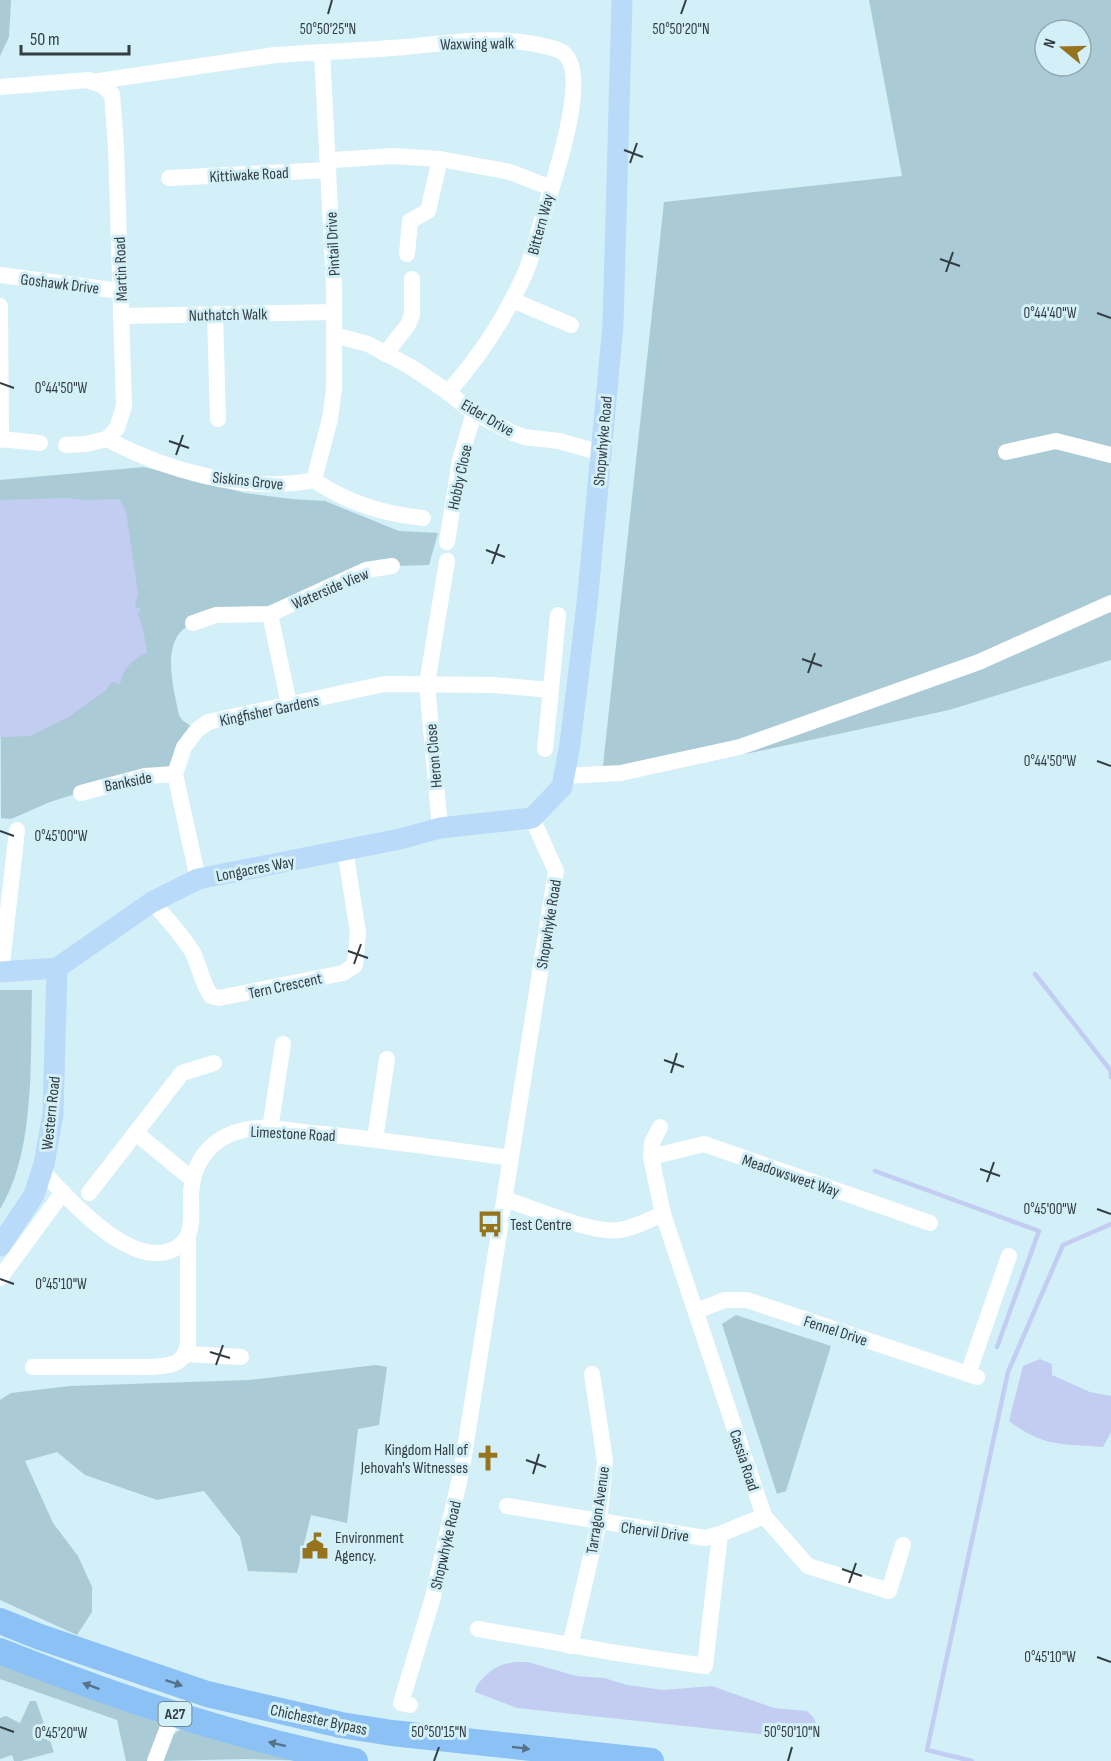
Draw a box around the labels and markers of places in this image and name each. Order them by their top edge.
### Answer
bus stop icon: Test Centre [475,1209,505,1239]
place label: Test Centre [510,1216,572,1235]
place label: Kingdom Hall of Jehovah's Witnesses [360,1441,468,1478]
church icon: Kingdom Hall of Jehovah's Witnesses [473,1443,503,1473]
place label: Environment Agency. [334,1529,404,1566]
public building icon: Environment Agency. [300,1531,330,1561]

